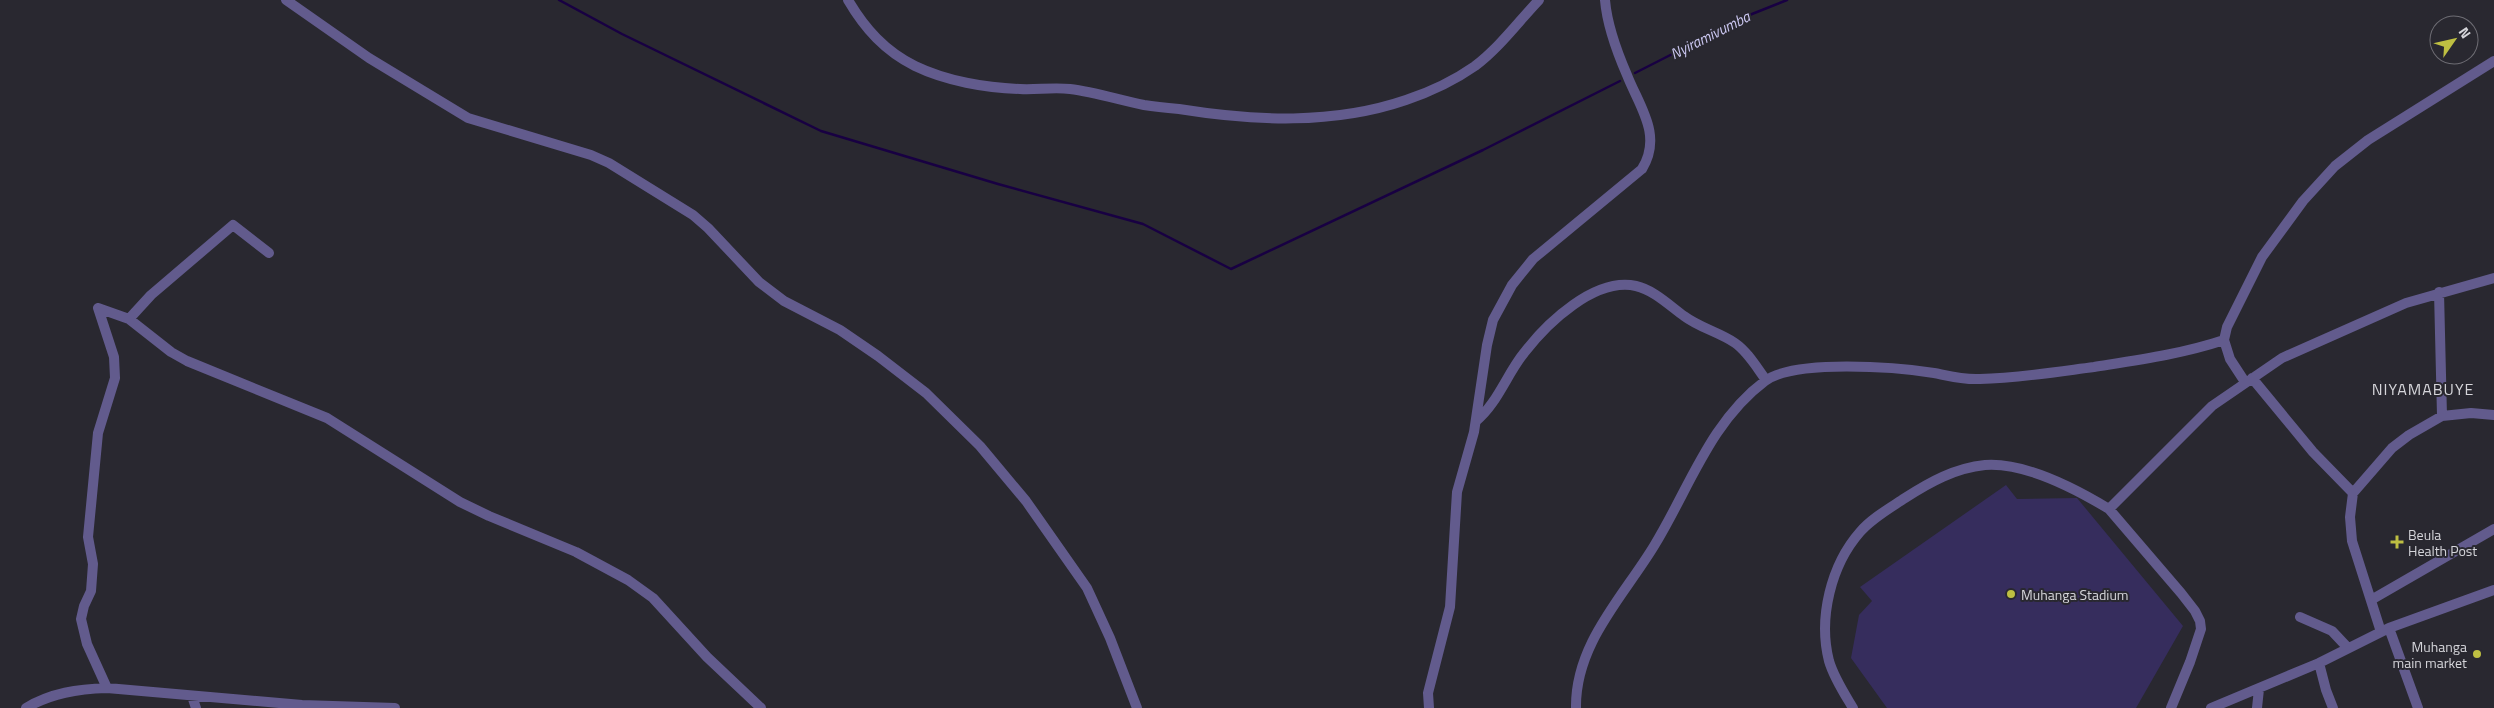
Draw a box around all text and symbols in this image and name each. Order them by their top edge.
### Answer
water label: Nyiramivumba [1666,4,1755,65]
north arrow [2429,15,2479,65]
text: N [2454,23,2477,42]
district label: NIYAMABUYE [2372,377,2474,401]
place label: Beula Health Post [2408,524,2477,561]
marker: Beula Health Post [2390,535,2404,549]
place label: Muhanga Stadium [2021,584,2129,605]
marker: Muhanga Stadium [2005,588,2017,600]
place label: Muhanga main market [2393,636,2467,673]
marker: Muhanga main market [2471,648,2483,660]

